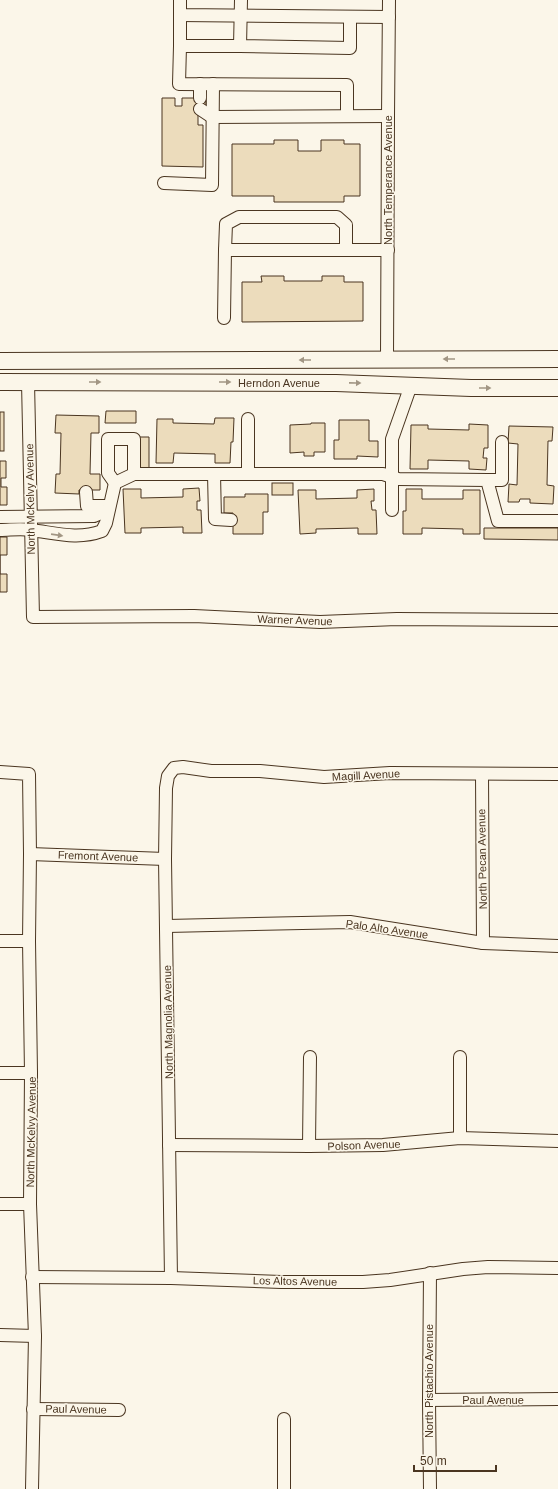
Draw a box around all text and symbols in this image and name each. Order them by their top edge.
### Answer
street label: North Temperance Avenue [382,115,394,245]
one-way arrow [442,356,455,362]
one-way arrow [298,357,311,363]
street label: Herndon Avenue [238,377,320,389]
one-way arrow [89,379,102,385]
one-way arrow [219,379,232,385]
one-way arrow [349,380,362,386]
one-way arrow [479,385,492,391]
street label: North McKelvy Avenue [23,443,37,555]
one-way arrow [51,532,63,538]
street label: Warner Avenue [257,613,333,627]
street label: Magill Avenue [332,767,400,783]
street label: North Pecan Avenue [475,809,489,909]
street label: Fremont Avenue [58,849,138,863]
street label: Palo Alto Avenue [345,917,429,941]
street label: North Magnolia Avenue [161,965,175,1079]
street label: North McKelvy Avenue [24,1076,38,1188]
street label: Polson Avenue [327,1138,401,1152]
street label: Los Altos Avenue [253,1274,337,1288]
street label: North Pistachio Avenue [423,1324,435,1438]
street label: Paul Avenue [462,1394,524,1406]
street label: Paul Avenue [45,1402,107,1416]
scale bar [414,1447,496,1473]
text: 50 m [420,1454,447,1468]

